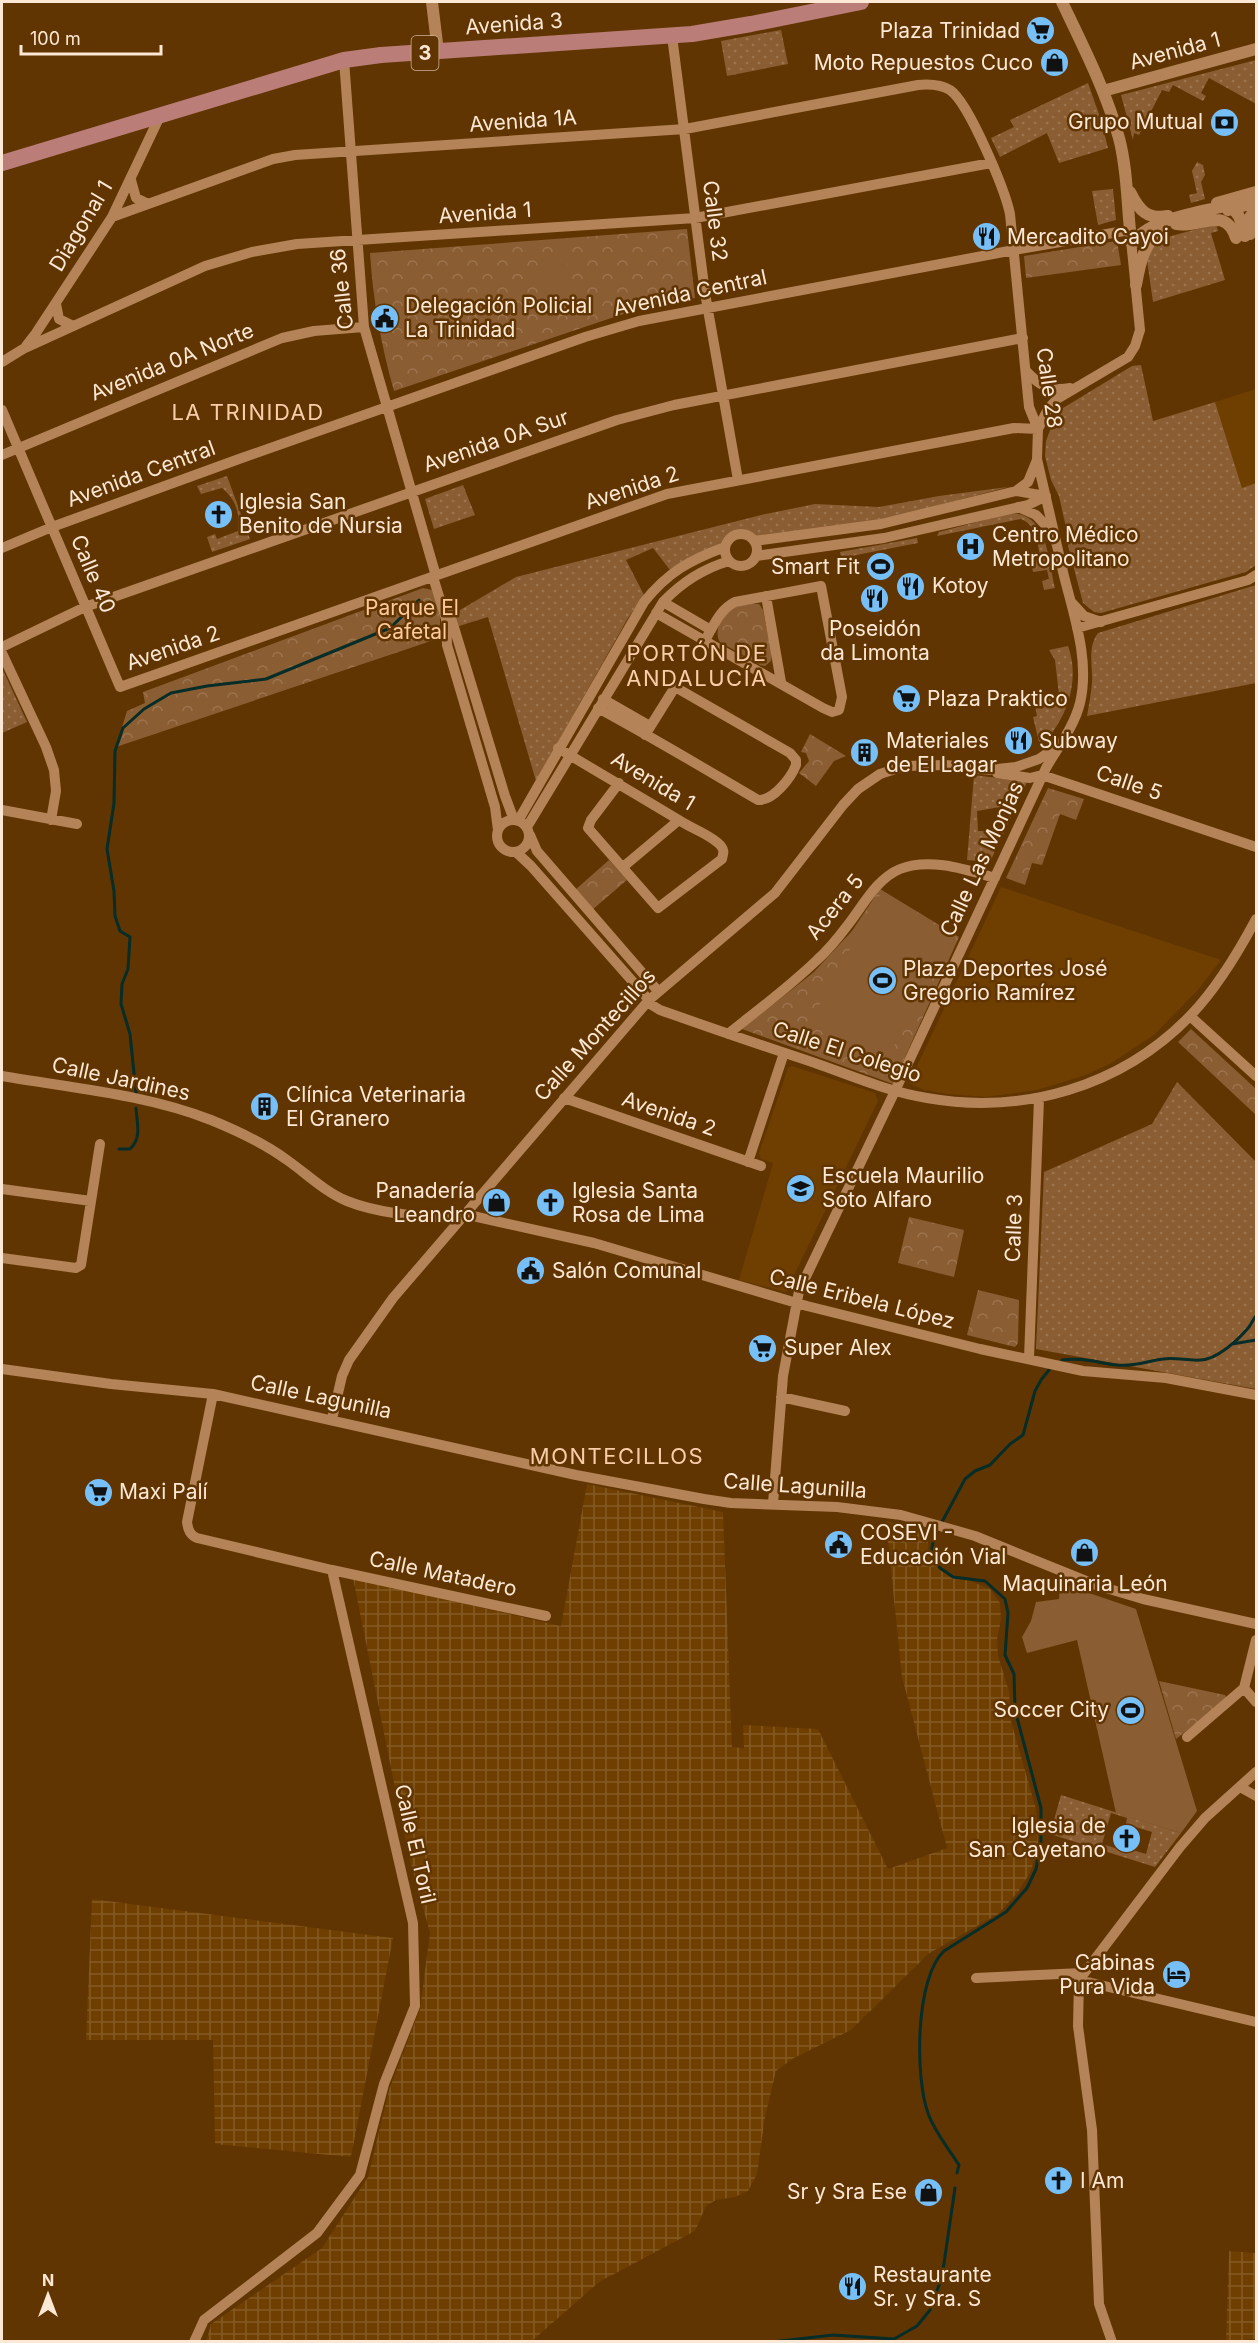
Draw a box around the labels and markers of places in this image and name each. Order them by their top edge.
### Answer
supermarket icon: Plaza Trinidad [1025,15,1057,47]
place label: Plaza Trinidad [880,18,1020,43]
shop icon: Moto Repuestos Cuco [1038,47,1070,79]
place label: Moto Repuestos Cuco [814,50,1033,75]
bank icon: Grupo Mutual [1208,106,1240,138]
place label: Grupo Mutual [1068,109,1203,134]
restaurant icon: Mercadito Cayoi [970,221,1002,253]
place label: Mercadito Cayoi [1007,224,1169,249]
place label: Delegación Policial La Trinidad [405,293,592,342]
public building icon: Delegación Policial La Trinidad [368,302,400,334]
place label: Iglesia San Benito de Nursia [239,489,403,538]
church icon: Iglesia San Benito de Nursia [202,498,234,530]
place label: Centro Médico Metropolitano [992,522,1139,571]
hospital icon: Centro Médico Metropolitano [955,531,987,563]
sports icon: Smart Fit [865,551,897,583]
place label: Smart Fit [771,554,860,579]
restaurant icon: Kotoy [895,570,927,602]
place label: Kotoy [932,573,989,598]
restaurant icon: Poseidón da Limonta [859,582,891,614]
place label: Poseidón da Limonta [820,616,930,665]
supermarket icon: Plaza Praktico [890,683,922,715]
place label: Plaza Praktico [927,686,1068,711]
restaurant icon: Subway [1002,725,1034,757]
place label: Materiales de El Lagar [886,728,997,777]
place label: Subway [1039,728,1118,753]
building icon: Materiales de El Lagar [849,737,881,769]
place label: Plaza Deportes José Gregorio Ramírez [903,956,1107,1005]
sports icon: Plaza Deportes José Gregorio Ramírez [866,965,898,997]
place label: Clínica Veterinaria El Granero [286,1082,466,1131]
building icon: Clínica Veterinaria El Granero [249,1091,281,1123]
place label: Escuela Maurilio Soto Alfaro [822,1163,984,1212]
school or university icon: Escuela Maurilio Soto Alfaro [785,1172,817,1204]
place label: Panadería Leandro [375,1178,475,1227]
place label: Iglesia Santa Rosa de Lima [572,1178,705,1227]
shop icon: Panadería Leandro [480,1187,512,1219]
church icon: Iglesia Santa Rosa de Lima [535,1187,567,1219]
public building icon: Salón Comunal [515,1255,547,1287]
place label: Salón Comunal [552,1258,701,1283]
supermarket icon: Super Alex [747,1332,779,1364]
place label: Super Alex [784,1335,892,1360]
supermarket icon: Maxi Palí [82,1476,114,1508]
place label: Maxi Palí [119,1479,209,1504]
place label: COSEVI - Educación Vial [860,1520,1006,1569]
public building icon: COSEVI - Educación Vial [823,1529,855,1561]
shop icon: Maquinaria León [1069,1537,1101,1569]
place label: Maquinaria León [1002,1571,1168,1596]
sports icon: Soccer City [1114,1694,1146,1726]
place label: Soccer City [993,1697,1109,1722]
place label: Iglesia de San Cayetano [968,1813,1106,1862]
church icon: Iglesia de San Cayetano [1111,1822,1143,1854]
place label: Cabinas Pura Vida [1059,1950,1155,1999]
hotel icon: Cabinas Pura Vida [1160,1959,1192,1991]
church icon: I Am [1043,2165,1075,2197]
place label: I Am [1080,2168,1124,2193]
shop icon: Sr y Sra Ese [912,2176,944,2208]
place label: Sr y Sra Ese [787,2179,907,2204]
place label: Restaurante Sr. y Sra. S [873,2262,992,2311]
restaurant icon: Restaurante Sr. y Sra. S [836,2271,868,2303]

